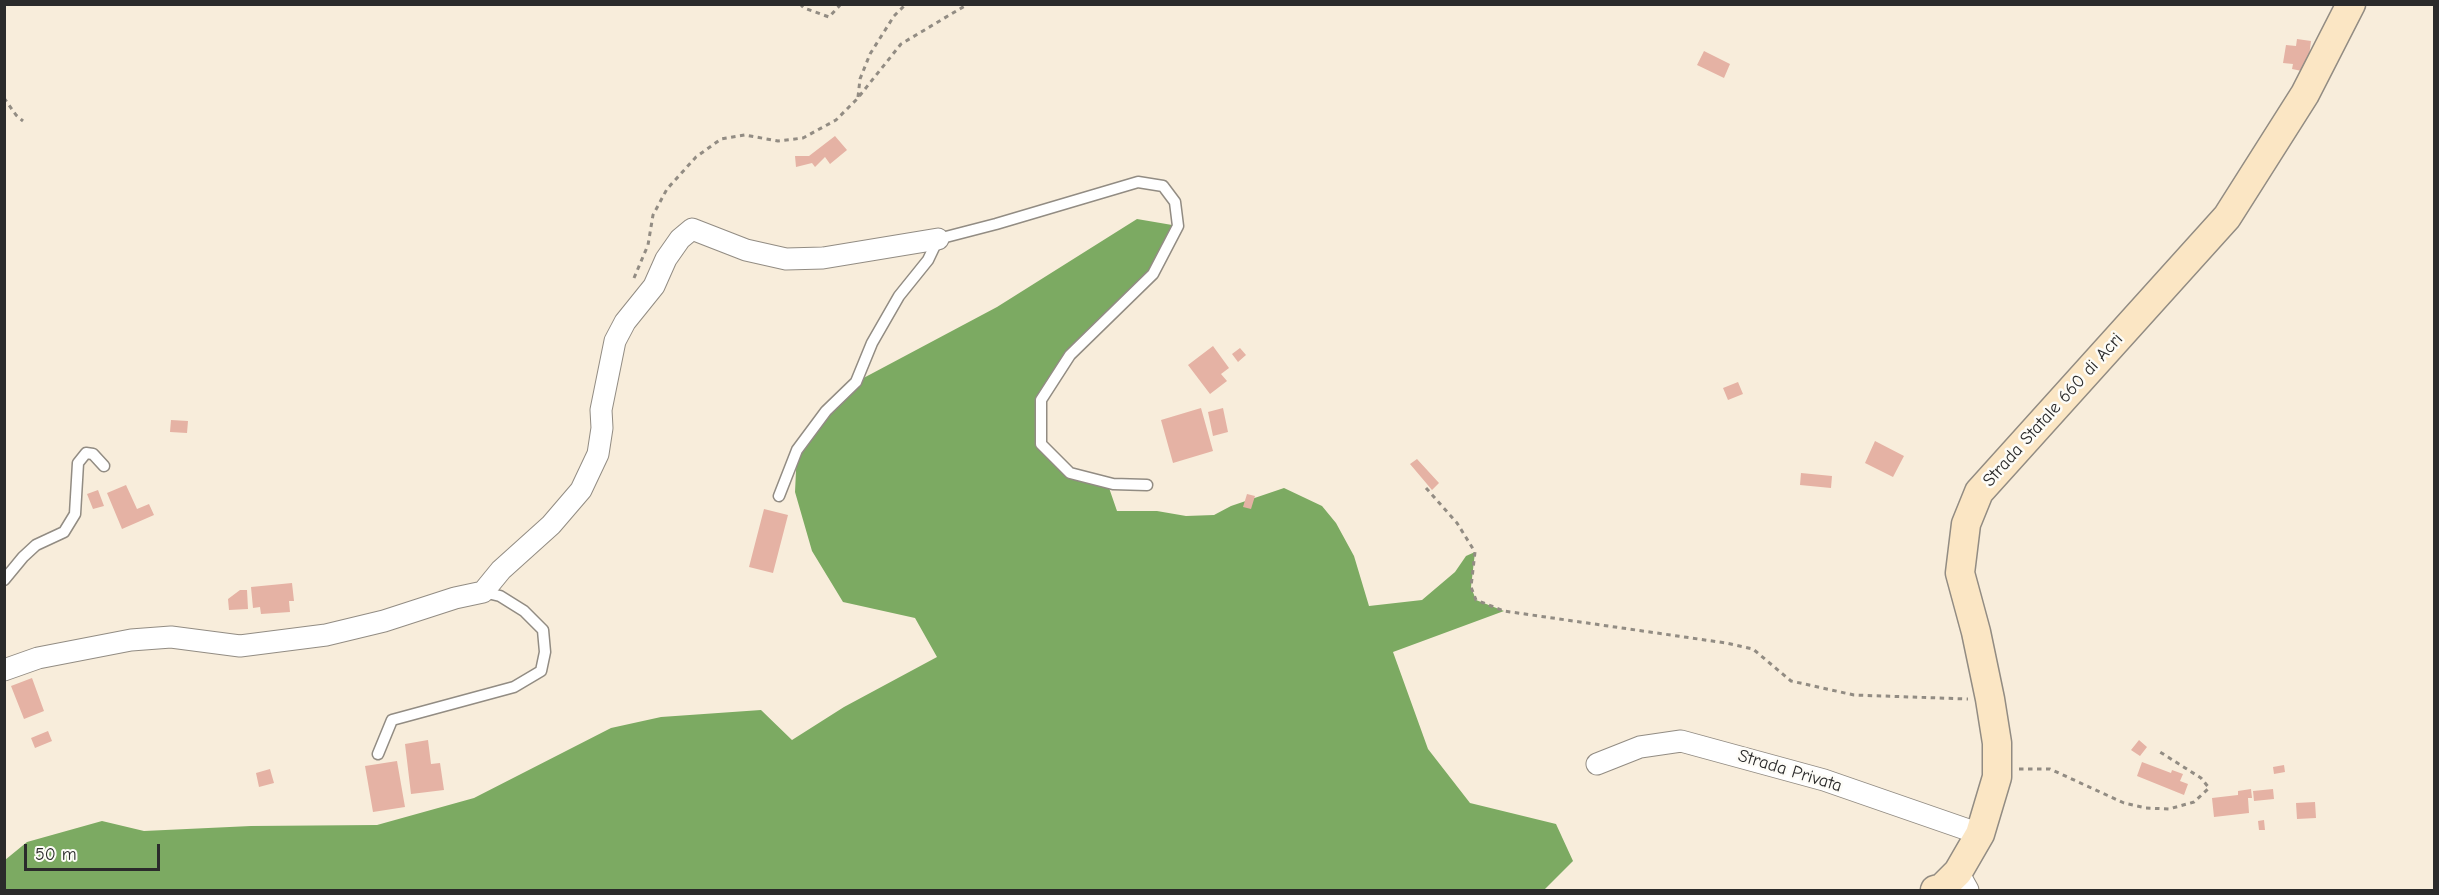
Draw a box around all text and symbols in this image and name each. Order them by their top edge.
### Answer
street label: Strada Statale 660 di Acri [1978,329,2128,491]
street label: Strada Privata [1735,745,1845,797]
scale bar [27,832,164,870]
text: 50 m [35,844,77,865]

